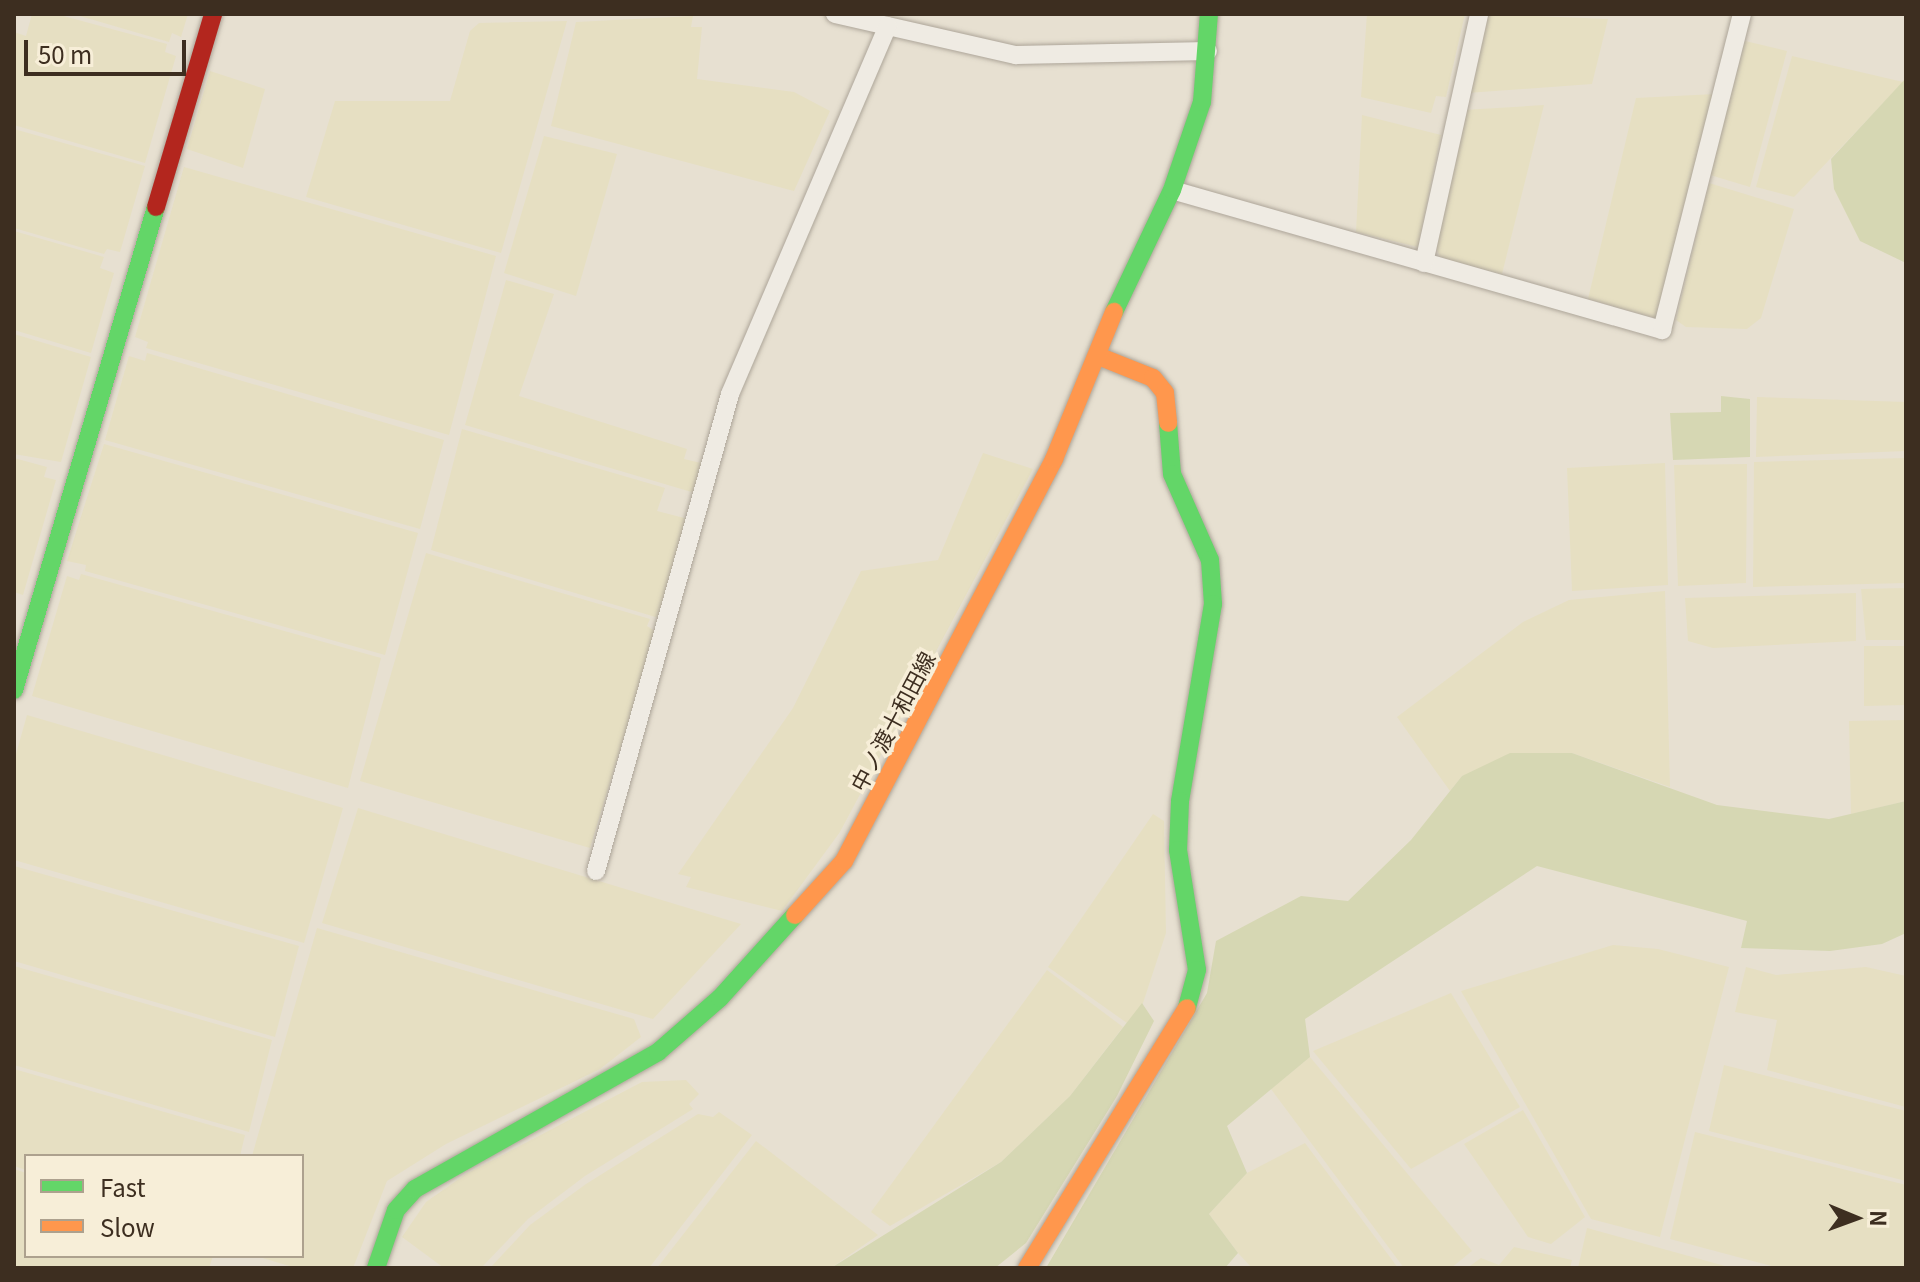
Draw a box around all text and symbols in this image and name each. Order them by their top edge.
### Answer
scale bar [28,24,190,74]
text: 50 m [38,36,92,71]
street label: 中ノ渡十和田線 [844,647,940,795]
legend [24,1154,304,1258]
text: Fast [100,1169,145,1204]
north arrow [1816,1178,1896,1258]
text: Slow [100,1209,155,1244]
text: N [1864,1210,1896,1227]

